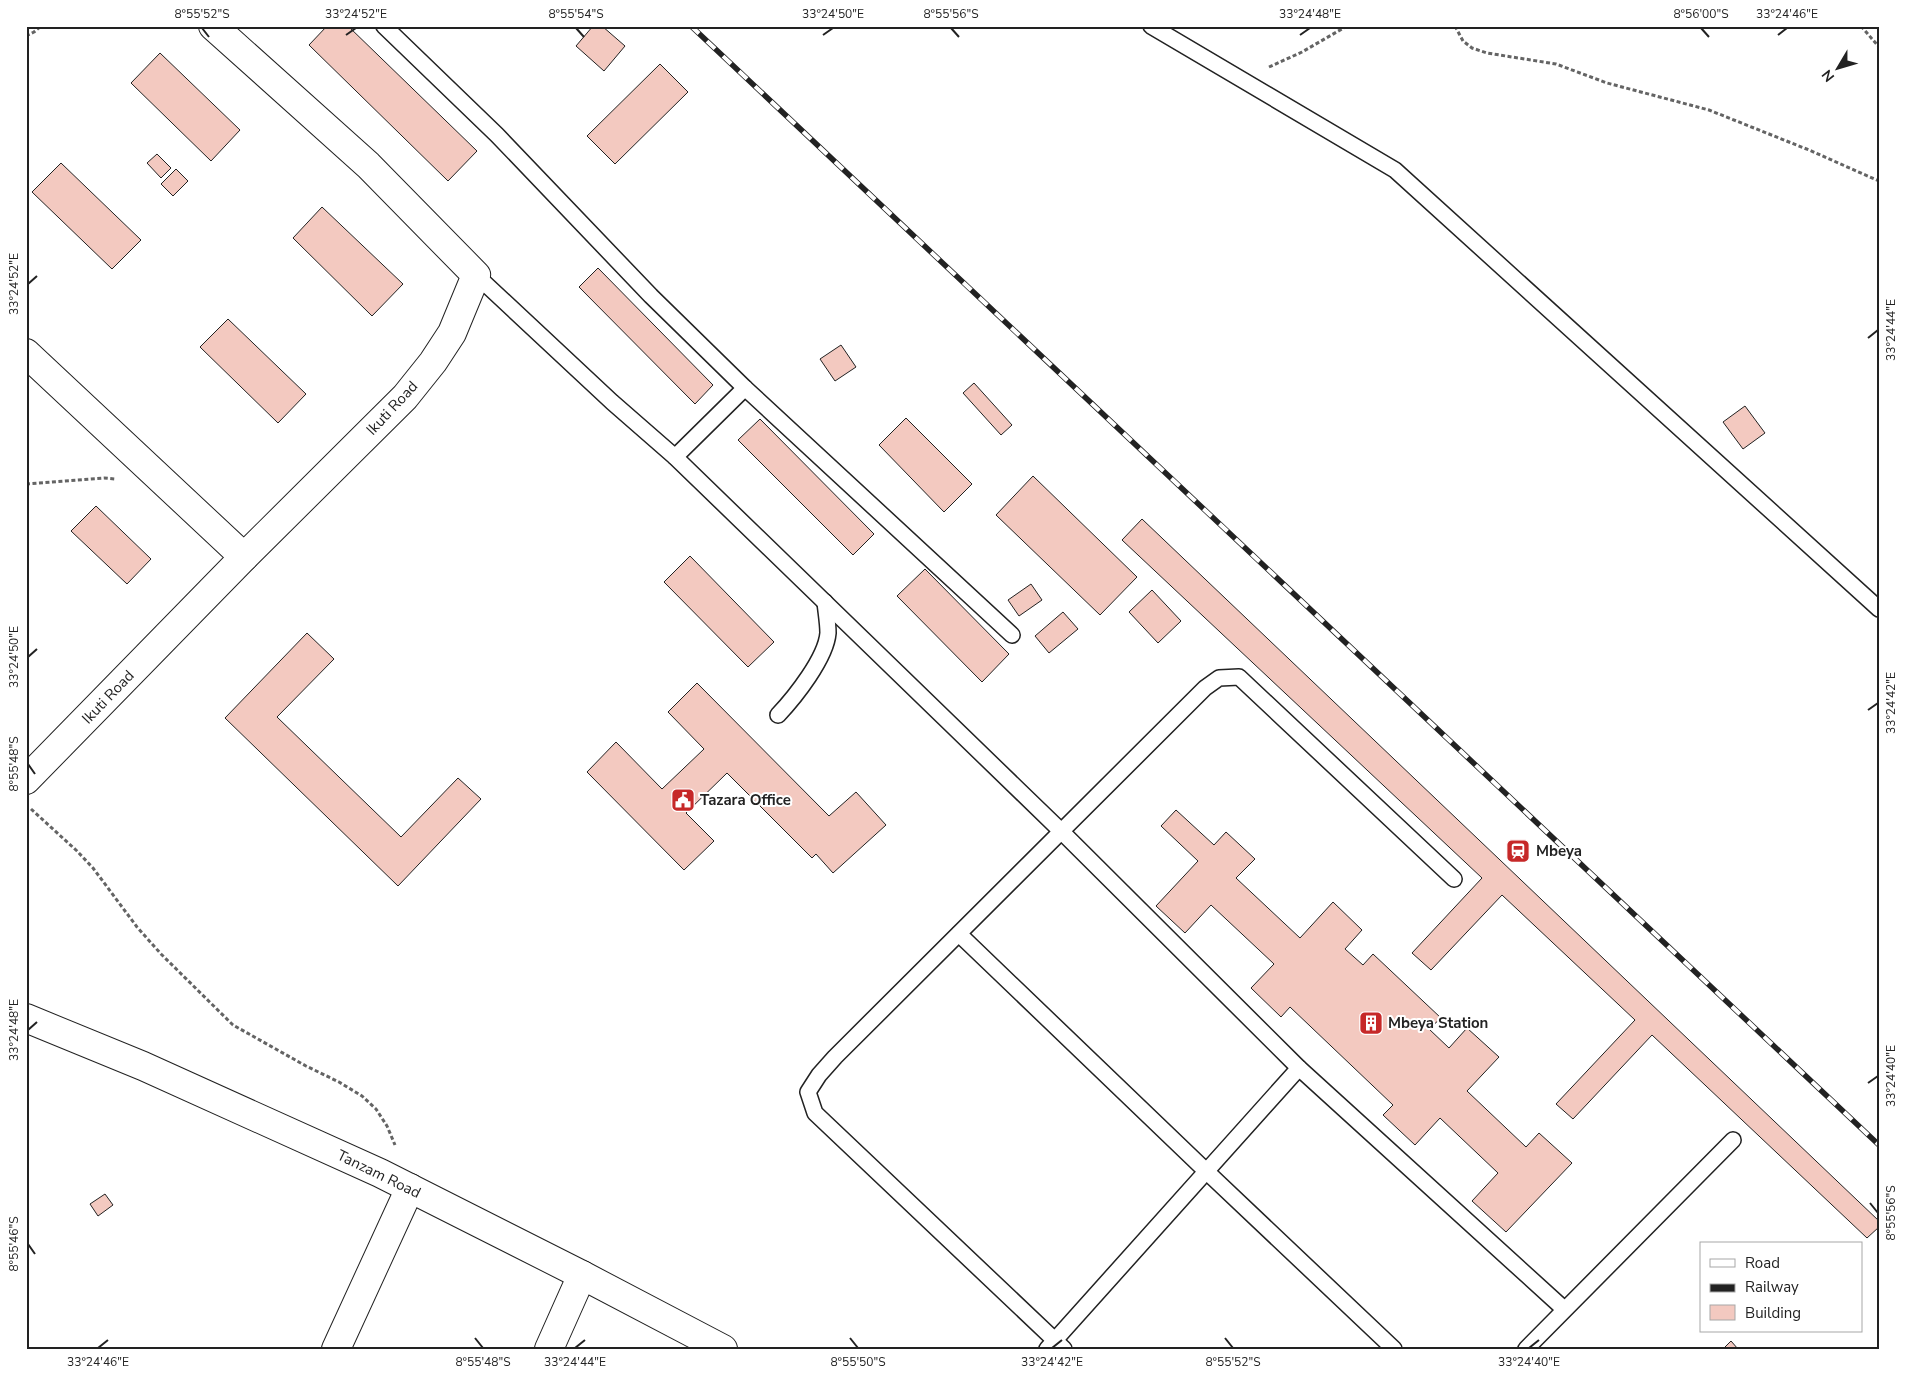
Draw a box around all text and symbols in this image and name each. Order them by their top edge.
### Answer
text: 8°55'52"S [174,6,230,22]
text: 33°24'52"E [325,6,387,22]
text: 8°55'54"S [548,6,604,22]
text: 33°24'50"E [802,6,864,22]
text: 8°55'56"S [923,6,979,22]
text: 33°24'48"E [1279,6,1341,22]
text: 8°56'00"S [1673,6,1729,22]
text: 33°24'46"E [1756,6,1818,22]
north arrow [1812,42,1862,92]
text: N [1817,66,1839,86]
text: 33°24'52"E [6,253,22,315]
text: 33°24'44"E [1883,299,1899,361]
street label: Ikuti Road [362,377,422,439]
text: 33°24'50"E [6,626,22,688]
street label: Ikuti Road [77,666,139,728]
text: 33°24'42"E [1883,672,1899,734]
text: 8°55'48"S [6,736,22,792]
public building icon: Tazara Office [670,787,696,813]
place label: Tazara Office [700,790,791,810]
station icon: Mbeya [1505,838,1531,864]
place label: Mbeya [1536,841,1582,861]
text: 33°24'48"E [6,999,22,1061]
building icon: Mbeya Station [1358,1010,1384,1036]
place label: Mbeya Station [1388,1013,1488,1033]
text: 33°24'40"E [1883,1045,1899,1107]
street label: Tanzam Road [334,1145,424,1203]
text: 8°55'56"S [1883,1185,1899,1241]
text: 8°55'46"S [6,1216,22,1272]
legend [1700,1242,1862,1332]
text: Road [1745,1253,1780,1273]
text: Railway [1745,1277,1799,1297]
text: Building [1745,1303,1801,1323]
text: 33°24'46"E [67,1354,129,1370]
text: 8°55'48"S [455,1354,511,1370]
text: 33°24'44"E [544,1354,606,1370]
text: 8°55'50"S [830,1354,886,1370]
text: 33°24'42"E [1021,1354,1083,1370]
text: 8°55'52"S [1205,1354,1261,1370]
text: 33°24'40"E [1498,1354,1560,1370]

